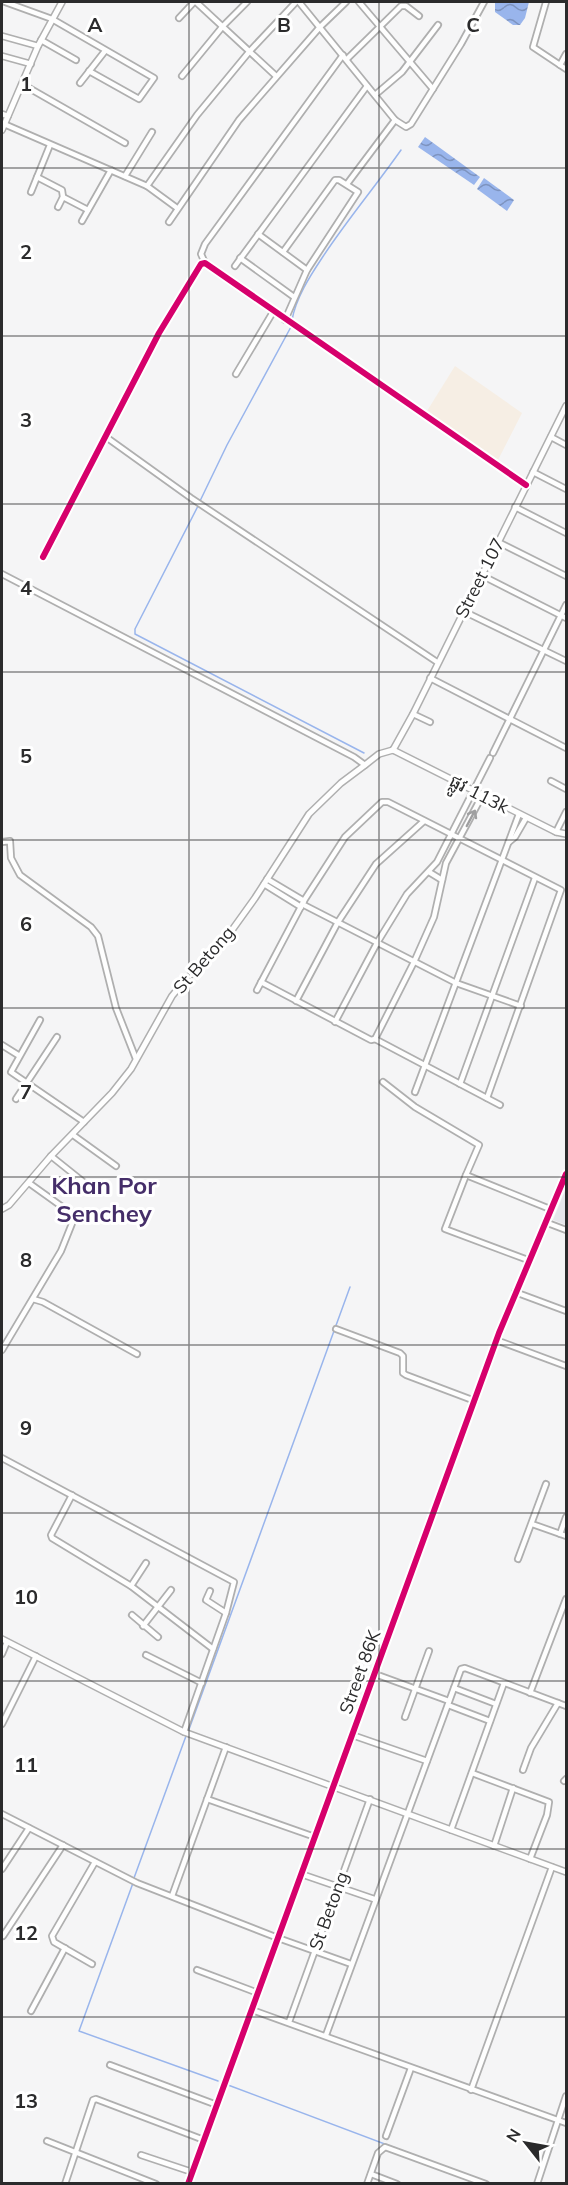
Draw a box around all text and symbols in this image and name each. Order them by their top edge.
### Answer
text: A [88,12,103,37]
text: B [277,12,291,37]
text: C [466,12,480,37]
text: 1 [20,71,32,96]
text: 2 [20,239,32,264]
text: 3 [20,407,32,432]
street label: Street 107 [450,534,510,622]
text: 4 [20,575,32,600]
text: 5 [20,743,32,768]
street label: ផ្លូវ 113k [443,769,513,823]
one-way arrow [466,809,477,827]
text: 6 [20,911,32,936]
street label: St Betong [168,921,239,998]
text: 7 [20,1079,32,1104]
district label: Khan Por Senchey [51,1170,157,1228]
text: 8 [20,1247,32,1272]
text: 9 [20,1415,32,1440]
text: 10 [14,1584,38,1609]
street label: Street 86K [334,1626,385,1717]
text: 11 [14,1752,38,1777]
street label: St Betong [304,1868,353,1953]
text: 12 [14,1920,38,1945]
text: 13 [14,2088,38,2113]
north arrow [496,2113,556,2173]
text: N [501,2125,525,2146]

